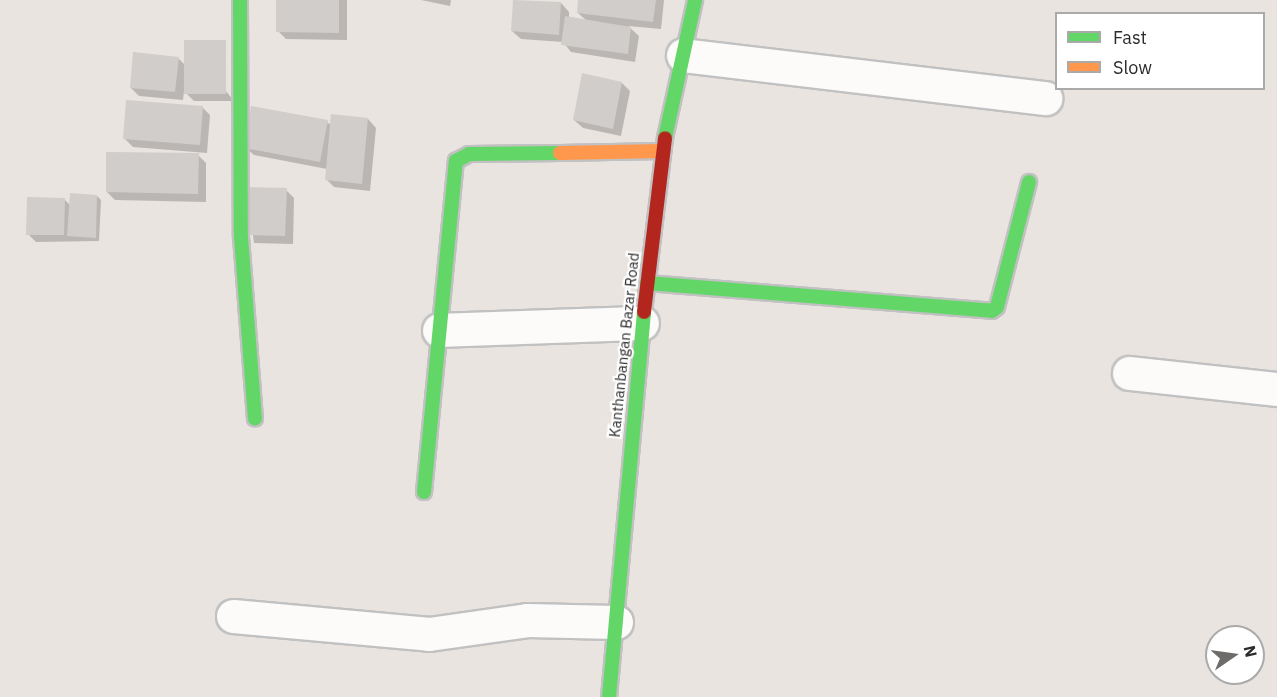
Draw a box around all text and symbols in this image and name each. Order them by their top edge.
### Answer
legend [1055,12,1265,90]
text: Fast [1113,26,1147,49]
text: Slow [1113,56,1152,79]
street label: Kanthanbangan Bazar Road [605,252,643,438]
north arrow [1205,625,1265,685]
text: N [1240,644,1262,659]

